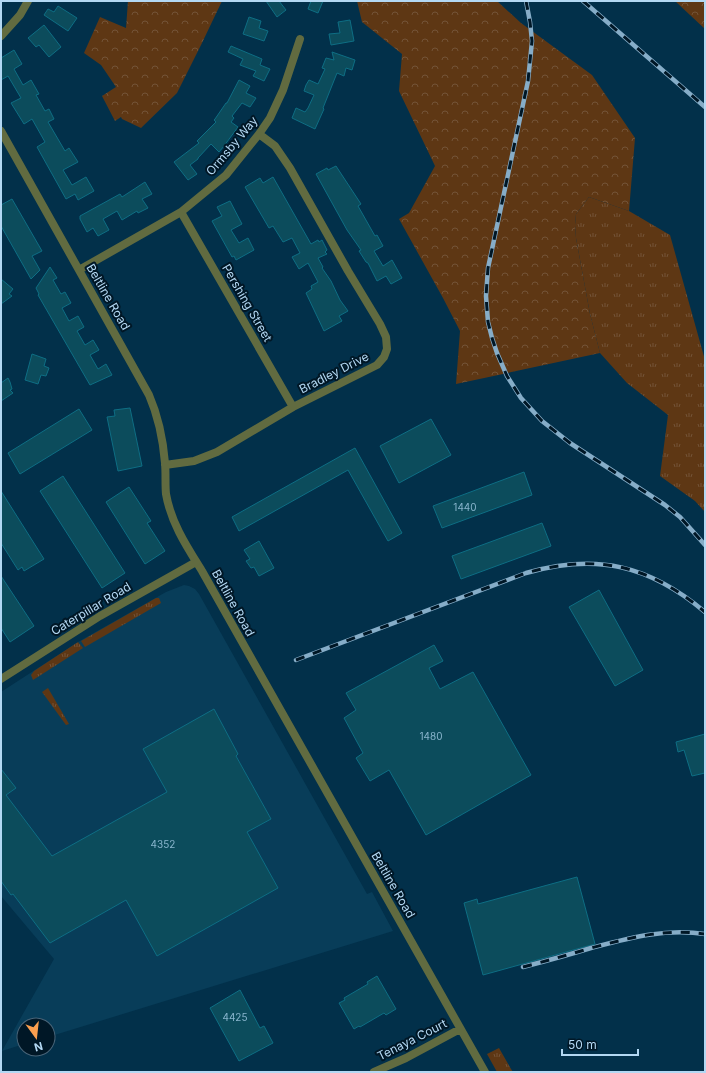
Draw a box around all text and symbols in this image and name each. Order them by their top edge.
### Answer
street label: Ormsby Way [203,113,261,178]
street label: Beltline Road [83,261,133,333]
street label: Pershing Street [219,261,276,344]
street label: Bradley Drive [296,349,371,396]
house number: 1440 [453,501,477,513]
street label: Beltline Road [209,567,258,639]
street label: Caterpillar Road [48,579,133,638]
house number: 1480 [419,730,443,742]
house number: 4352 [151,838,175,850]
street label: Beltline Road [368,849,418,921]
house number: 4425 [222,1011,248,1023]
street label: Tenaya Court [375,1016,449,1063]
north arrow [16,1017,56,1057]
scale bar [562,1031,638,1057]
text: 50 m [568,1037,597,1052]
text: N [33,1039,44,1055]

